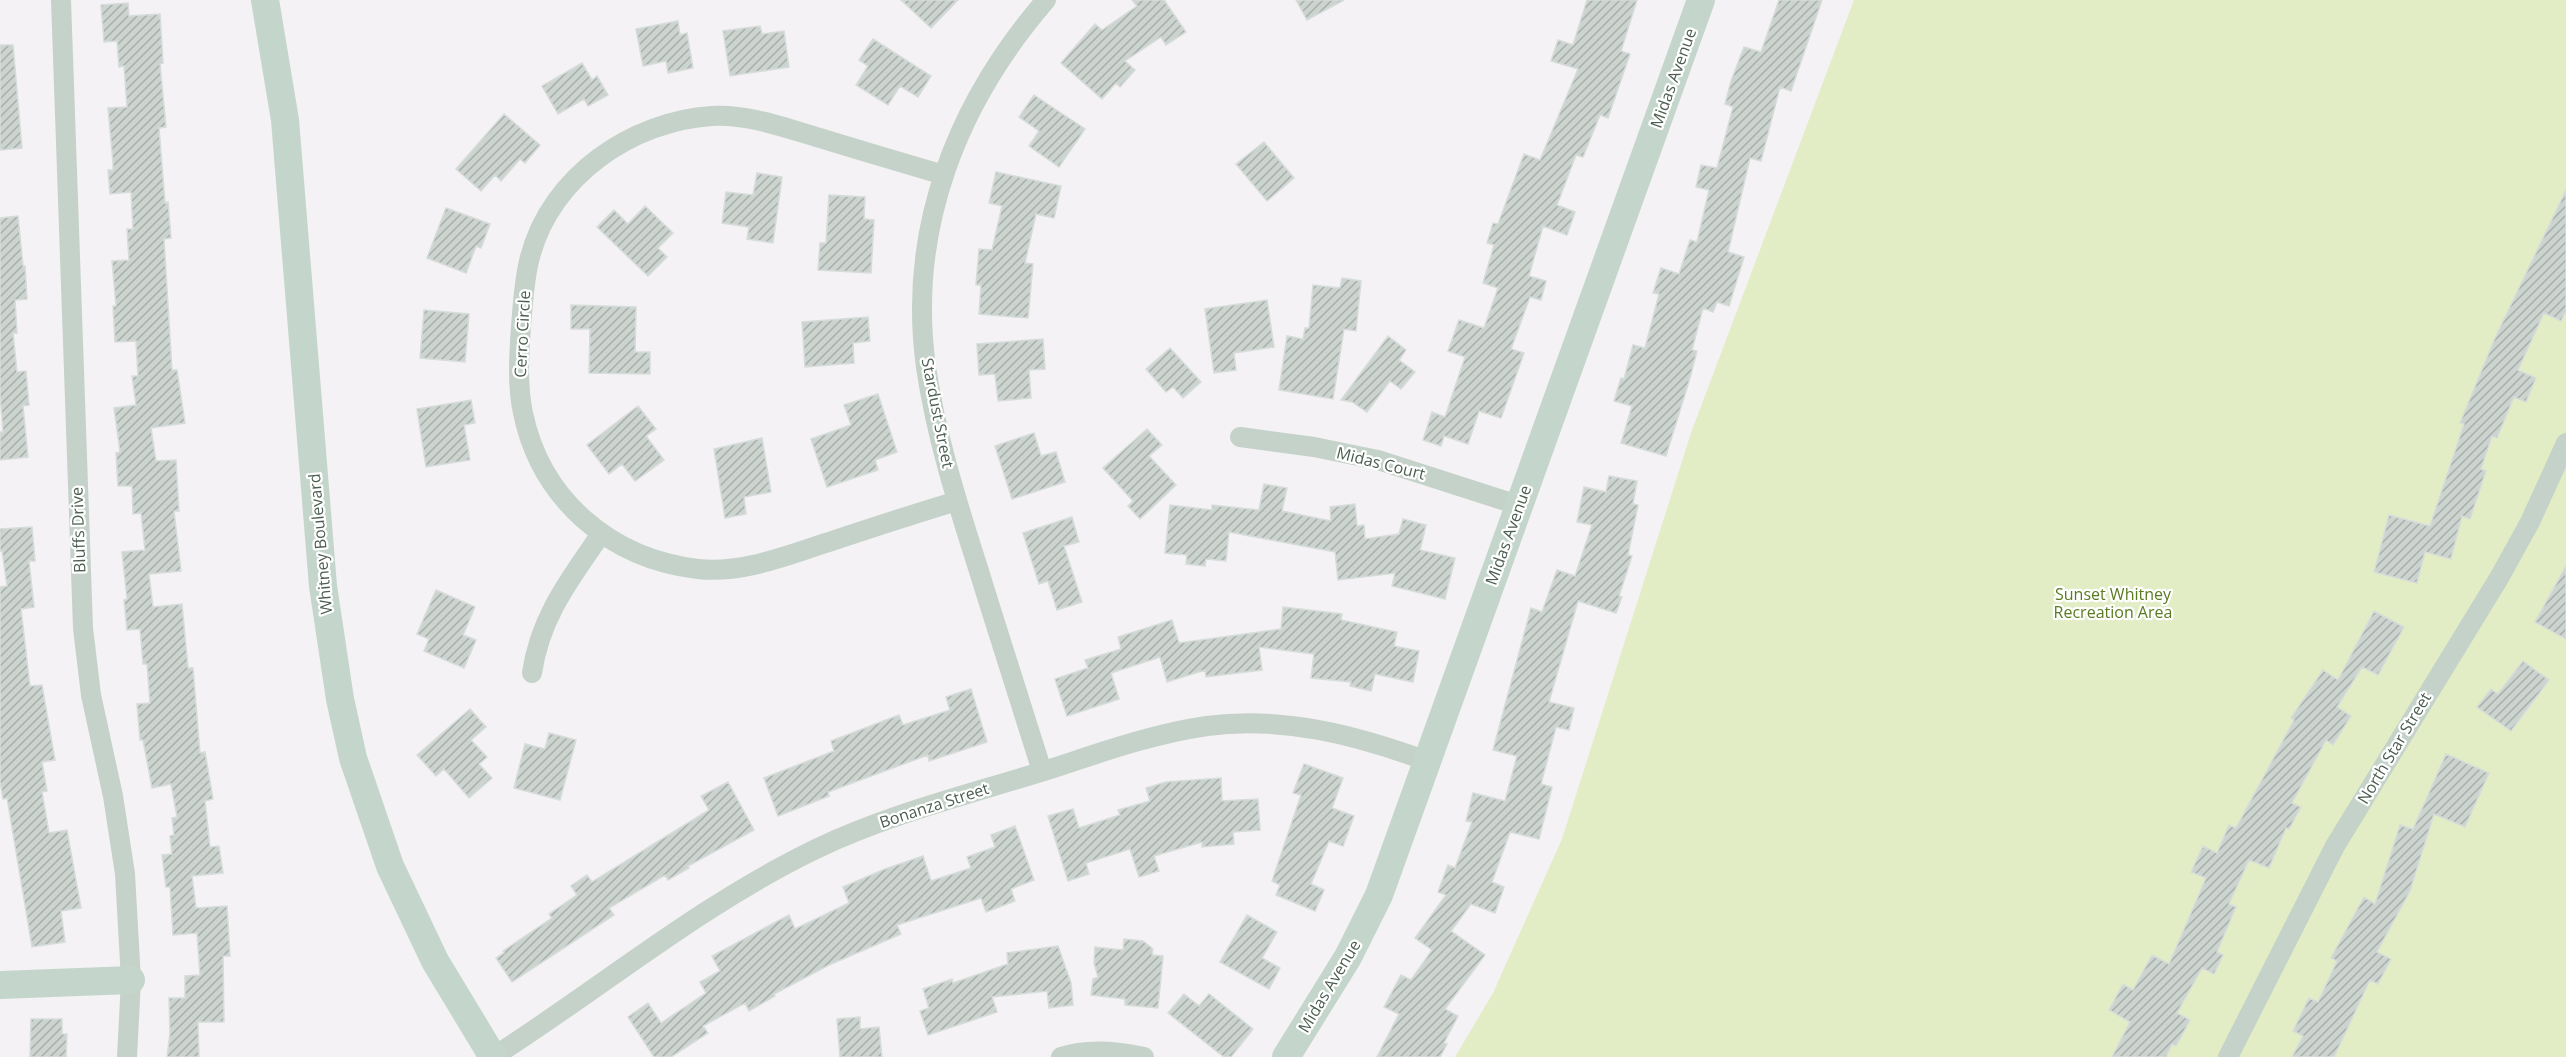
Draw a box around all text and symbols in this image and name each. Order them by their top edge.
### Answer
street label: Midas Avenue [1645,25,1701,131]
street label: Cerro Circle [509,290,535,378]
street label: Stardust Street [917,356,960,470]
street label: Midas Court [1334,441,1428,485]
street label: Whitney Boulevard [303,473,337,615]
street label: Midas Avenue [1480,482,1536,588]
street label: Bluffs Drive [66,487,90,573]
park label: Sunset Whitney Recreation Area [2054,583,2172,623]
street label: North Star Street [2352,688,2436,808]
street label: Bonanza Street [877,777,992,833]
street label: Midas Avenue [1293,935,1365,1036]

